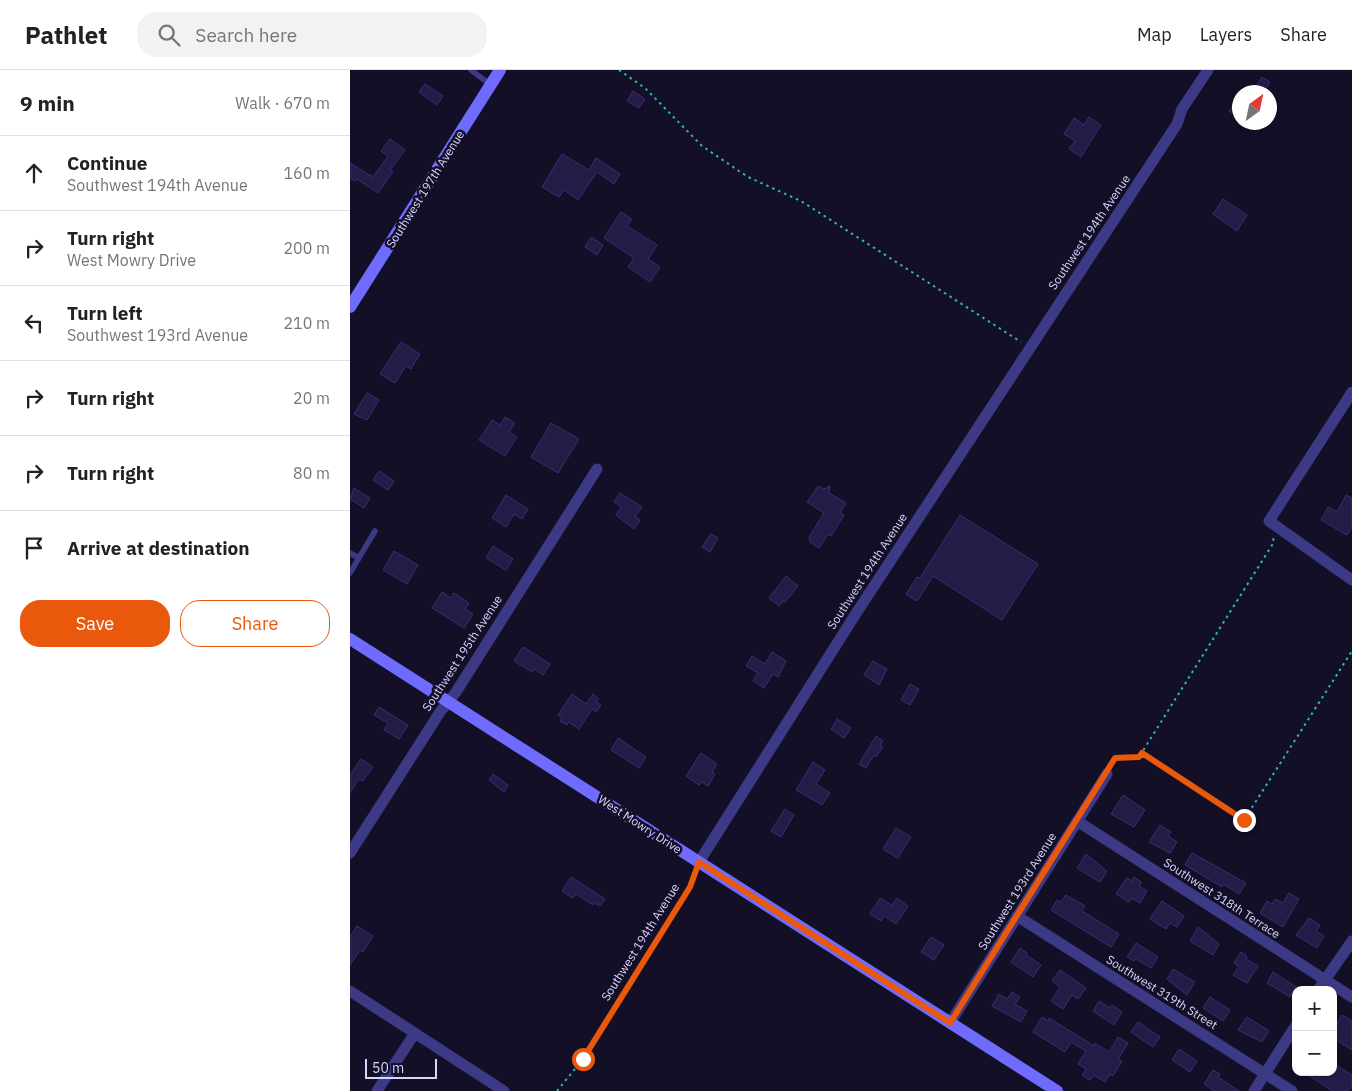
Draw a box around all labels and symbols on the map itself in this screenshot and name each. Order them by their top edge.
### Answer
north arrow [1232,85,1277,130]
street label: Southwest 197th Avenue [383,127,467,250]
street label: Southwest 194th Avenue [1045,171,1133,292]
street label: Southwest 194th Avenue [824,510,910,632]
street label: Southwest 195th Avenue [419,592,505,714]
street label: West Mowry Drive [595,791,685,857]
route end [1233,809,1256,832]
street label: Southwest 193rd Avenue [975,829,1060,953]
street label: Southwest 318th Terrace [1161,855,1283,942]
street label: Southwest 194th Avenue [598,880,682,1003]
street label: Southwest 319th Street [1104,952,1220,1032]
route start [572,1048,595,1071]
scale bar [365,1056,438,1079]

